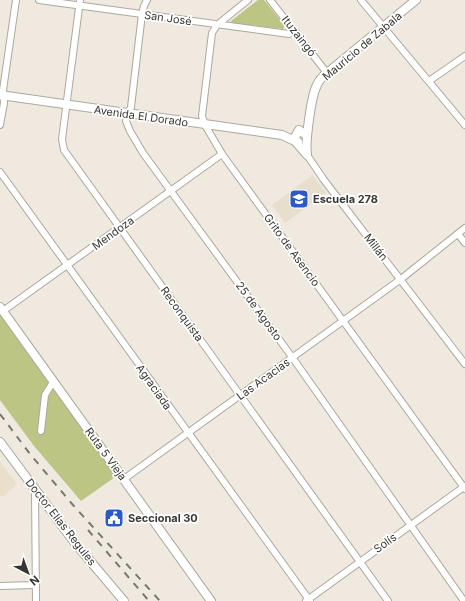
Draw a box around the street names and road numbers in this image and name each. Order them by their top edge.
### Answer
street label: San José [143,8,193,28]
street label: Mauricio de Zabala [319,9,405,83]
street label: Ituzaingó [279,13,320,60]
street label: Avenida El Dorado [93,102,189,130]
street label: Grito de Asencio [261,211,323,289]
street label: Mendoza [89,213,137,253]
street label: Millán [361,231,391,263]
street label: 25 de Agosto [233,279,285,344]
street label: Reconquista [157,284,207,344]
street label: Las Acacias [234,355,293,403]
street label: Agraciada [133,361,175,413]
street label: Ruta 5 Vieja [82,425,130,483]
street label: Doctor Elías Regules [23,476,99,568]
street label: Solís [371,530,399,556]

